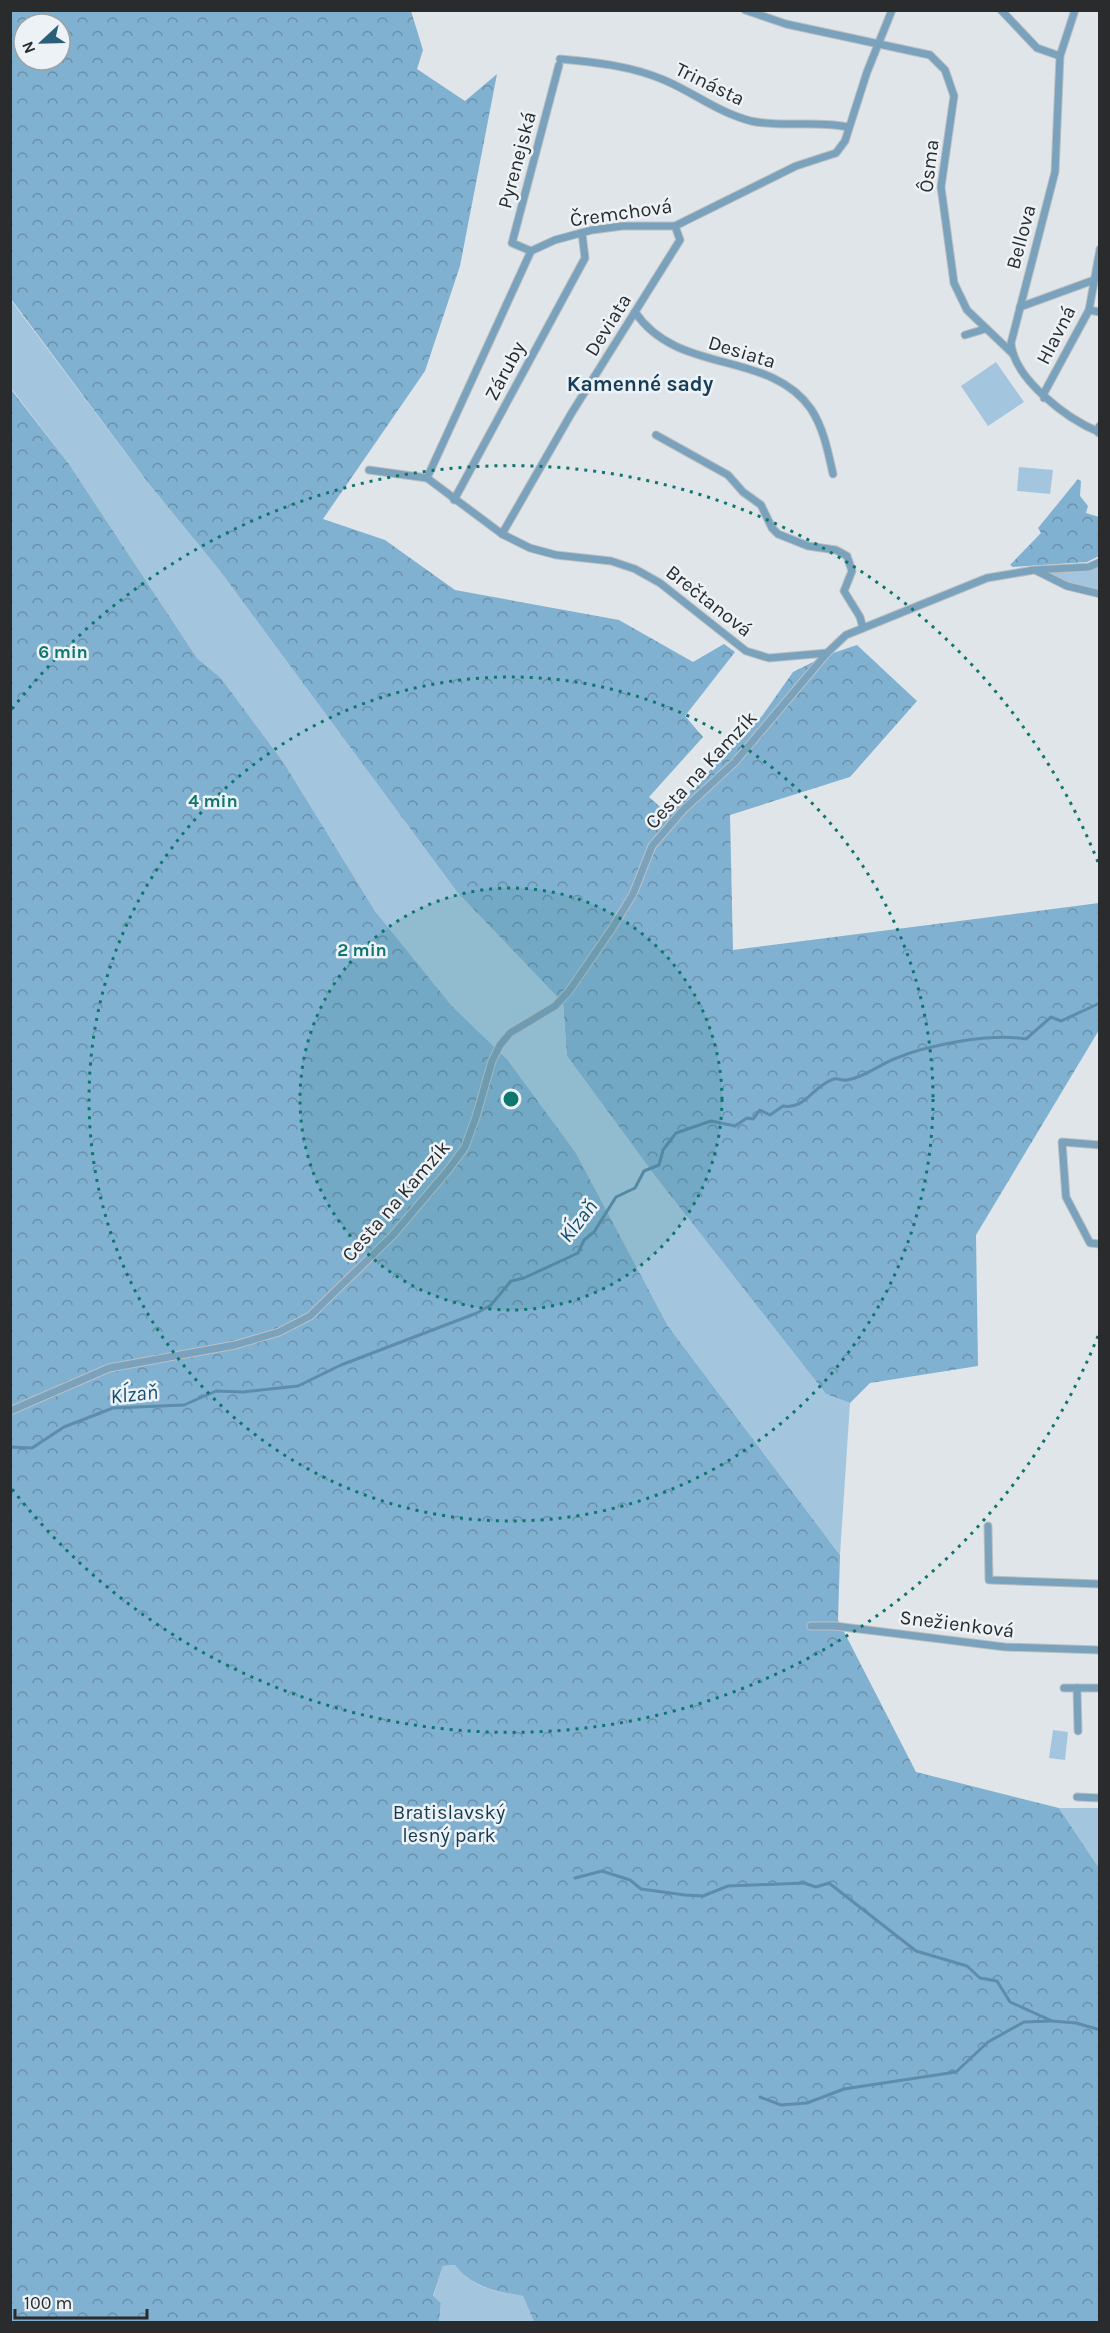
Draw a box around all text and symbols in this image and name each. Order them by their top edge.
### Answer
north arrow [12,12,72,72]
text: N [18,39,40,56]
street label: Trinásta [672,57,748,111]
street label: Pyrenejská [493,109,541,211]
street label: Ôsma [913,138,944,194]
street label: Čremchová [568,193,674,232]
street label: Bellova [1001,202,1041,272]
street label: Deviata [580,290,636,360]
street label: Hlavná [1031,302,1081,368]
street label: Desiata [705,331,779,373]
street label: Záruby [480,338,530,404]
district label: Kamenné sady [567,372,714,396]
street label: Brečtanová [661,560,757,642]
text: 6 min [38,641,88,663]
street label: Cesta na Kamzík [641,706,761,834]
text: 4 min [188,790,238,812]
text: 2 min [337,939,387,961]
centre of rings [501,1089,521,1109]
street label: Cesta na Kamzík [337,1136,455,1266]
water label: Kĺzaň [553,1194,602,1247]
water label: Kĺzaň [109,1379,159,1408]
street label: Snežienková [898,1606,1016,1642]
park label: Bratislavský lesný park [393,1801,505,1847]
scale bar [15,2282,147,2320]
text: 100 m [24,2292,72,2314]

